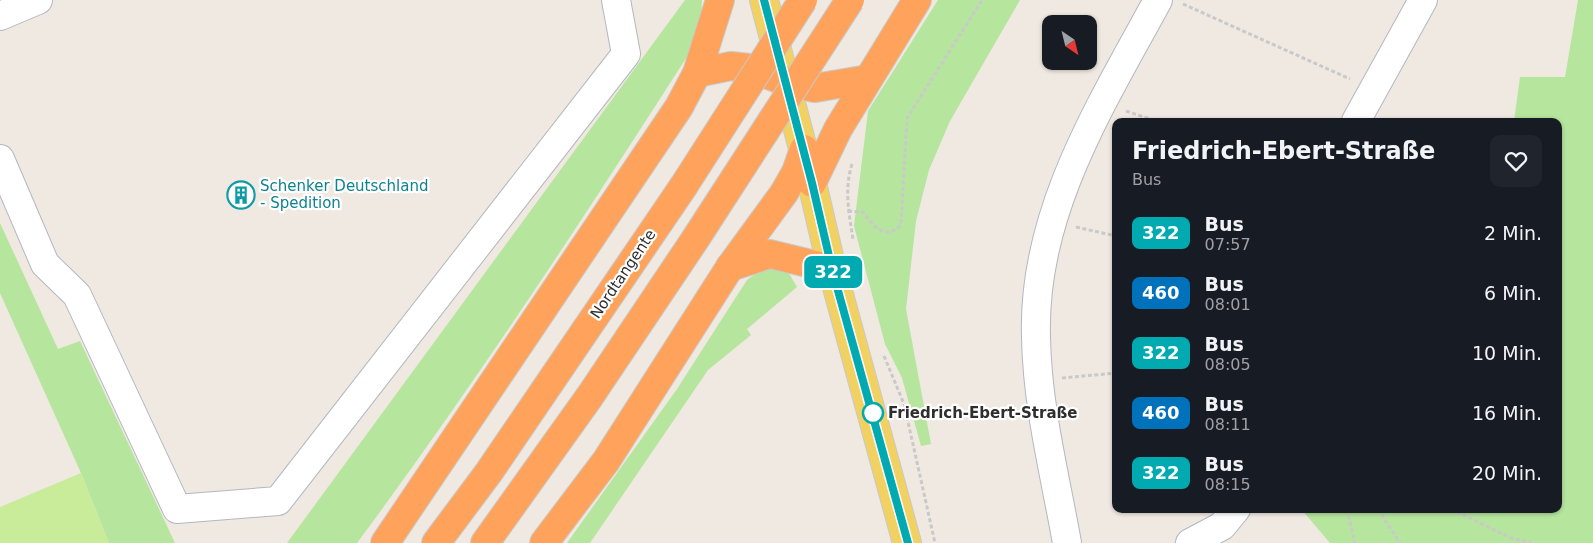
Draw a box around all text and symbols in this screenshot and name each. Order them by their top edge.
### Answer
north arrow [1042,15,1098,70]
map controls [1042,15,1097,70]
button: heart [1490,135,1542,187]
text: Friedrich-Ebert-Straße [1132,137,1435,165]
text: Bus [1132,170,1161,189]
place label: Schenker Deutschland - Spedition [260,177,428,212]
building icon: Schenker Deutschland - Spedition [226,180,256,210]
text: Bus [1205,213,1244,235]
text: 322 [1142,222,1180,243]
text: 2 Min. [1484,222,1542,244]
street label: Nordtangente [587,226,659,322]
text: 07:57 [1205,235,1251,254]
line badge: 322 [804,256,862,288]
text: 322 [814,261,852,282]
text: Bus [1205,273,1244,295]
text: 460 [1142,282,1180,303]
text: 6 Min. [1484,282,1542,304]
text: 08:01 [1205,295,1251,314]
text: Bus [1205,333,1244,355]
text: 322 [1142,342,1180,363]
text: 10 Min. [1472,342,1542,364]
text: 08:05 [1205,355,1251,374]
text: Bus [1205,393,1244,415]
marker: Friedrich-Ebert-Straße [862,402,884,424]
text: 460 [1142,402,1180,423]
text: 16 Min. [1472,402,1542,424]
place label: Friedrich-Ebert-Straße [888,404,1077,422]
text: 08:11 [1205,415,1251,434]
text: Bus [1205,453,1244,475]
text: 322 [1142,462,1180,483]
text: 20 Min. [1472,462,1542,484]
text: 08:15 [1205,475,1251,494]

